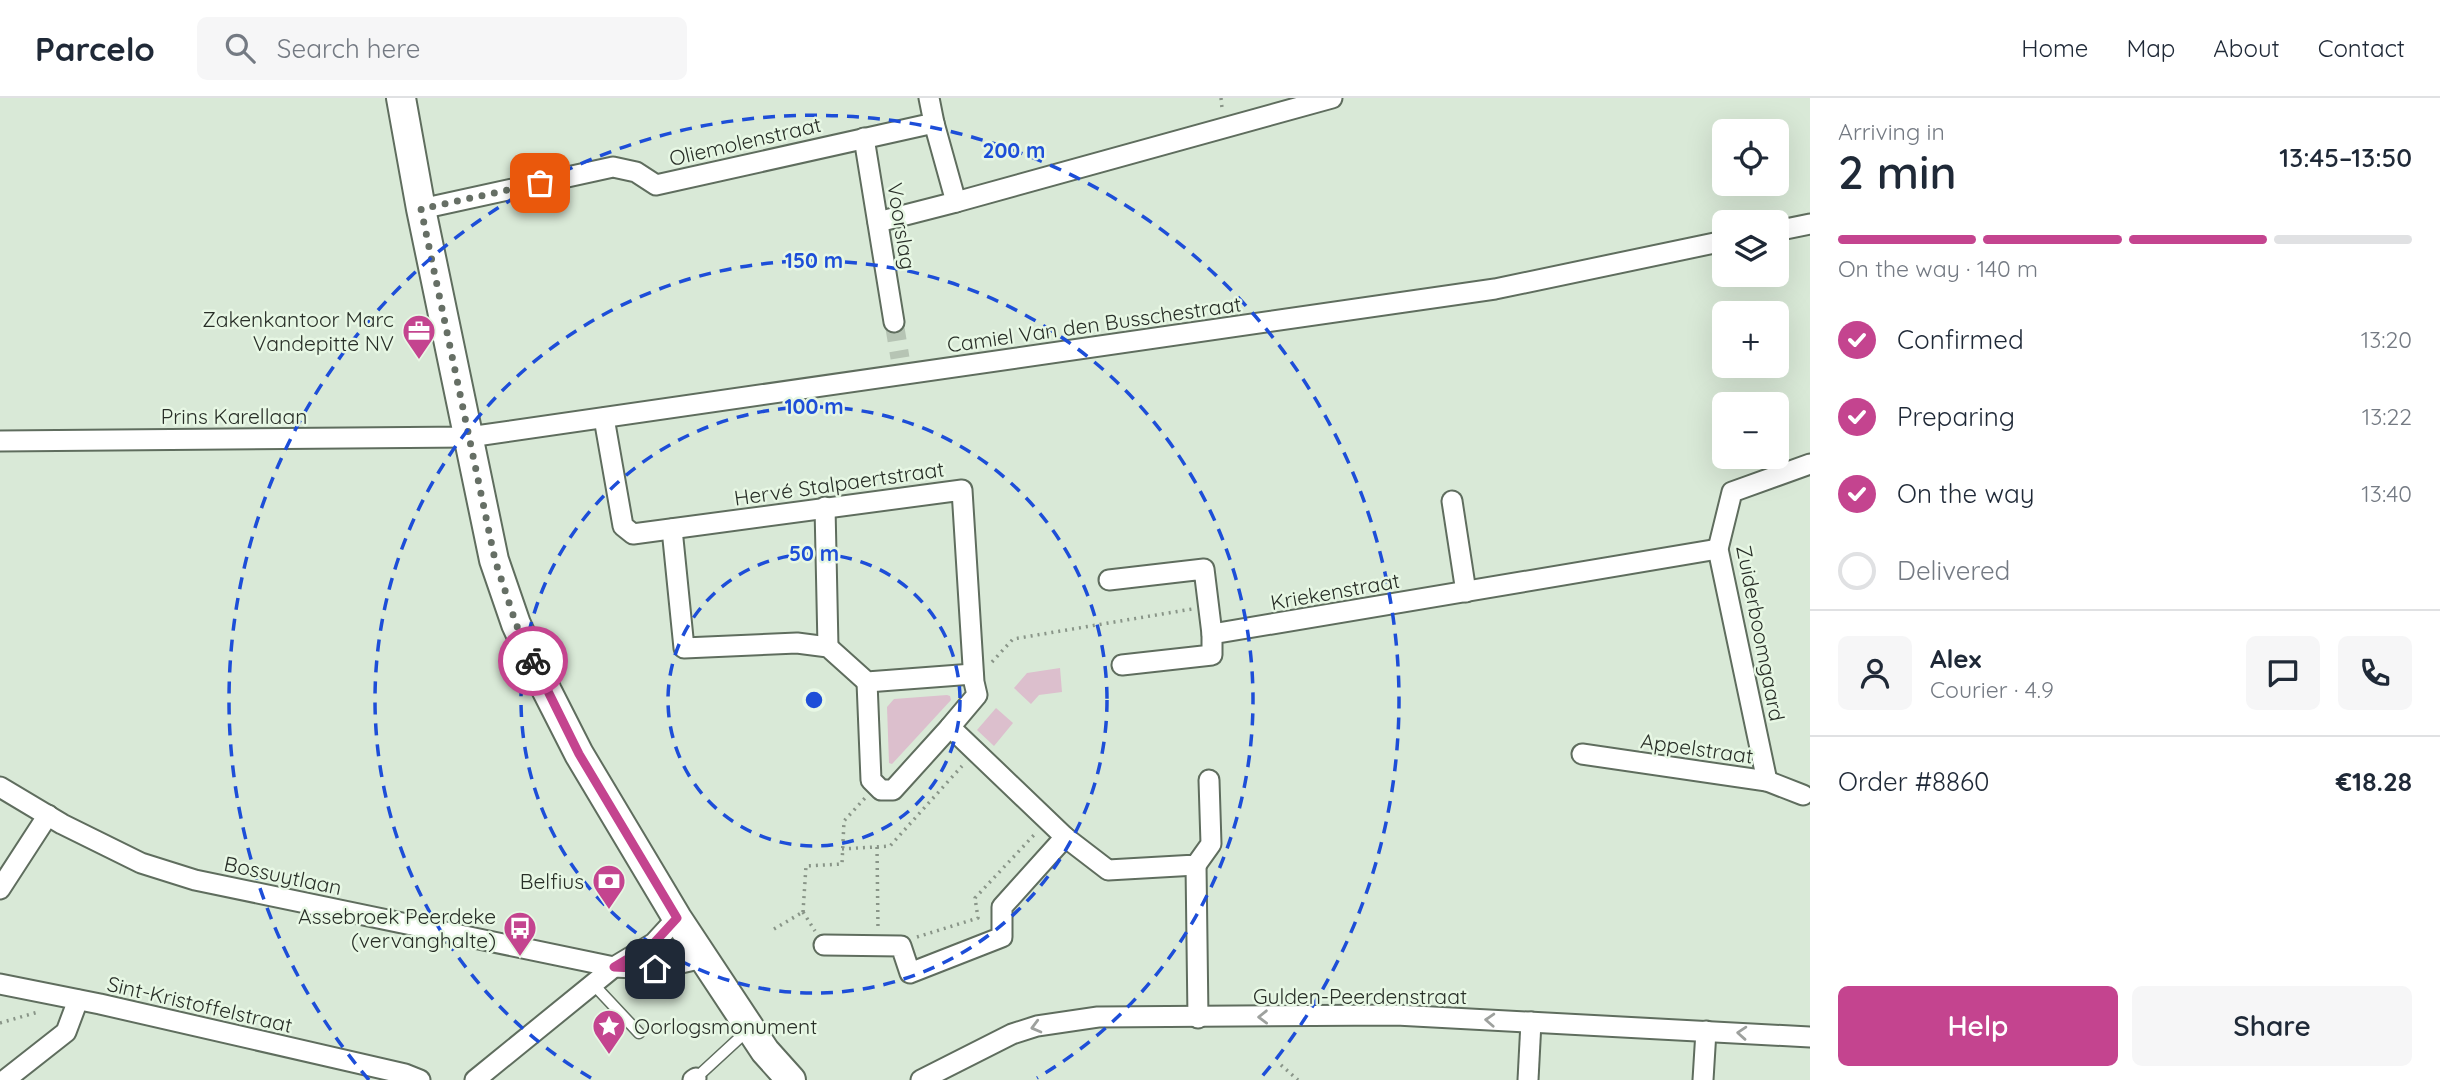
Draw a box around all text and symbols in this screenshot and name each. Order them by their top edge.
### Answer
search box [197,17,687,80]
text: Parcelo [35,28,155,69]
icon: search [221,29,259,67]
text: Search here [277,32,420,65]
text: Home [2021,33,2088,63]
text: Map [2126,33,2175,63]
text: About [2213,33,2280,63]
text: Contact [2318,33,2405,63]
street label: Oliemolenstraat [666,111,824,171]
text: Arriving in [1838,117,1945,146]
map controls [1712,119,1789,469]
button: locate [1712,119,1789,196]
text: 200 m [983,137,1045,163]
text: 13:45–13:50 [2279,141,2412,174]
text: 2 min [1838,143,1957,201]
pin [510,153,570,213]
icon: bag [521,164,559,202]
street label: Voorslag [882,181,922,271]
button: layers [1712,210,1789,287]
text: 150 m [785,247,843,273]
text: On the way · 140 m [1838,254,2038,283]
street label: Camiel Van den Busschestraat [945,290,1243,358]
button: + [1712,301,1789,378]
place label: Zakenkantoor Marc Vandepitte NV [202,306,394,356]
office icon: Zakenkantoor Marc Vandepitte NV [400,312,438,361]
icon: check [1838,321,1876,359]
text: Confirmed [1897,323,2024,356]
text: 13:20 [2361,325,2412,354]
button: − [1712,392,1789,469]
text: 100 m [784,393,844,419]
icon: check [1838,398,1876,436]
text: Preparing [1897,400,2015,433]
text: 13:22 [2362,402,2412,431]
street label: Prins Karellaan [161,403,307,429]
street label: Hervé Stalpaertstraat [732,455,946,511]
icon: check [1838,475,1876,513]
text: On the way [1897,477,2035,510]
text: 13:40 [2361,479,2412,508]
text: 50 m [789,540,839,566]
street label: Zuiderboomgaard [1731,543,1791,723]
text: Delivered [1897,554,2010,587]
street label: Kriekenstraat [1268,567,1402,615]
courier [498,626,568,696]
button: person [1838,636,1912,710]
button: chat [2246,636,2320,710]
button: phone [2338,636,2412,710]
icon: bike [514,642,552,680]
text: Alex [1930,642,1981,675]
text: Courier · 4.9 [1930,675,2054,704]
centre of rings [802,688,826,712]
street label: Appelstraat [1639,727,1755,769]
text: Order #8860 [1838,765,1989,798]
text: €18.28 [2336,765,2412,798]
street label: Bossuytlaan [222,850,344,900]
bank icon: Belfius [590,862,628,911]
place label: Belfius [520,868,584,894]
place label: Assebroek Peerdeke (vervanghalte) [298,903,496,953]
bus stop icon: Assebroek Peerdeke (vervanghalte) [501,909,539,958]
pin [625,939,685,999]
icon: home [636,950,674,988]
street label: Sint-Kristoffelstraat [105,970,295,1038]
street label: Gulden-Peerdenstraat [1253,983,1467,1009]
button: Help [1838,986,2118,1066]
button: Share [2132,986,2412,1066]
place icon: Oorlogsmonument [590,1007,628,1056]
one-way arrow [1257,1010,1268,1025]
place label: Oorlogsmonument [634,1013,817,1039]
one-way arrow [1484,1013,1495,1028]
one-way arrow [1031,1019,1043,1033]
one-way arrow [1736,1026,1747,1041]

